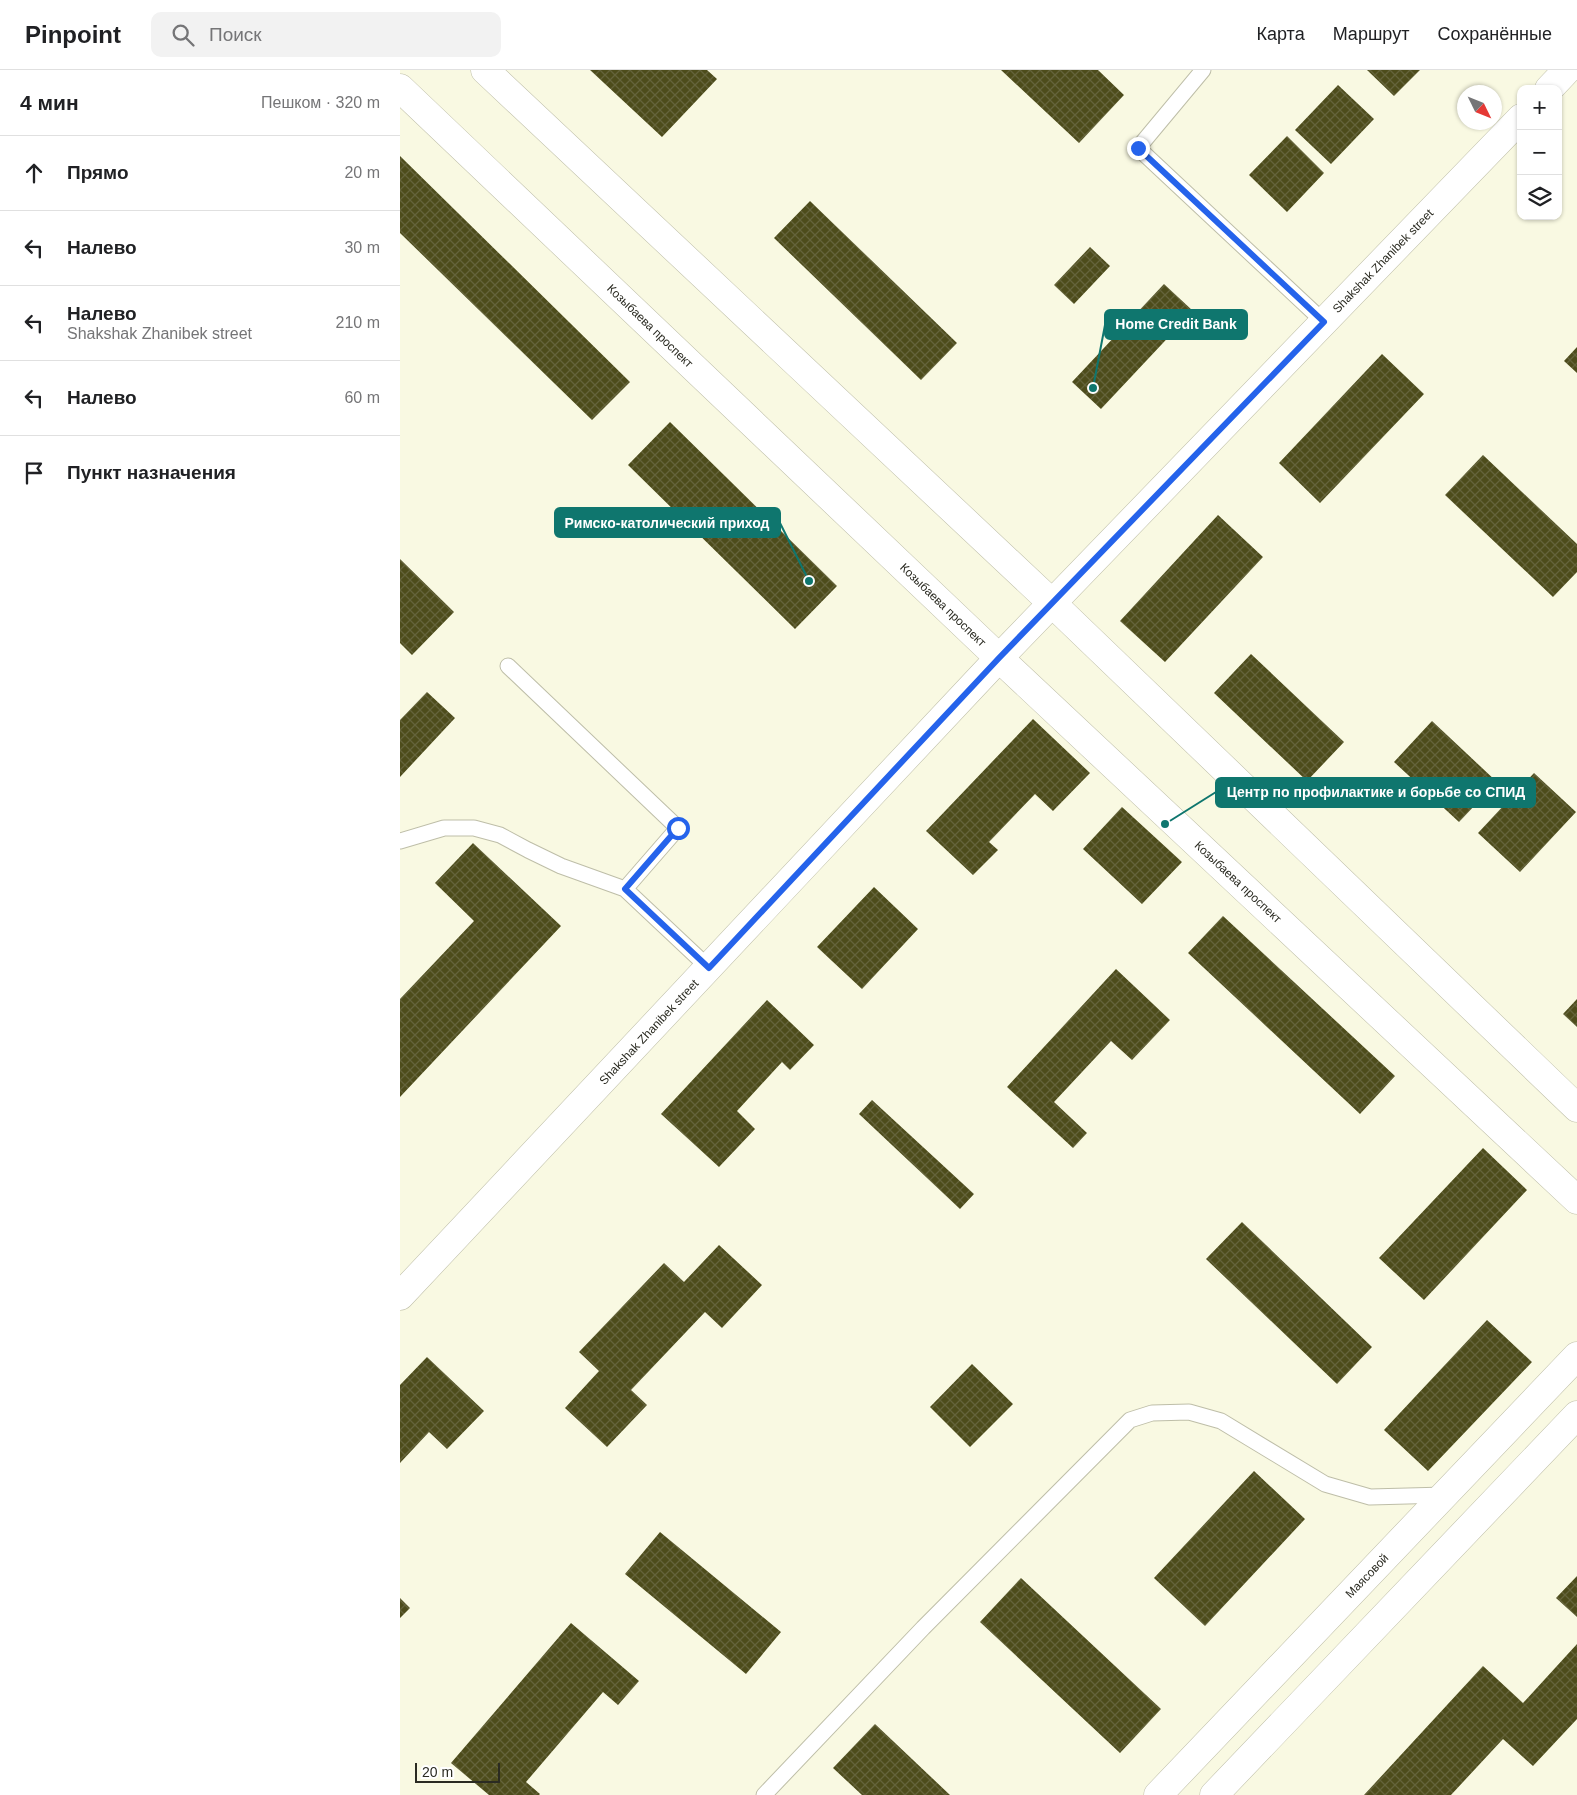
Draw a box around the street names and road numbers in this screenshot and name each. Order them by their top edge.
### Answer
street label: Shakshak Zhanibek street [1330,206,1437,316]
street label: Козыбаева проспект [604,281,696,371]
street label: Козыбаева проспект [897,560,989,650]
street label: Козыбаева проспект [1192,838,1285,926]
street label: Shakshak Zhanibek street [597,976,702,1088]
street label: Маясовой [1343,1551,1391,1601]

